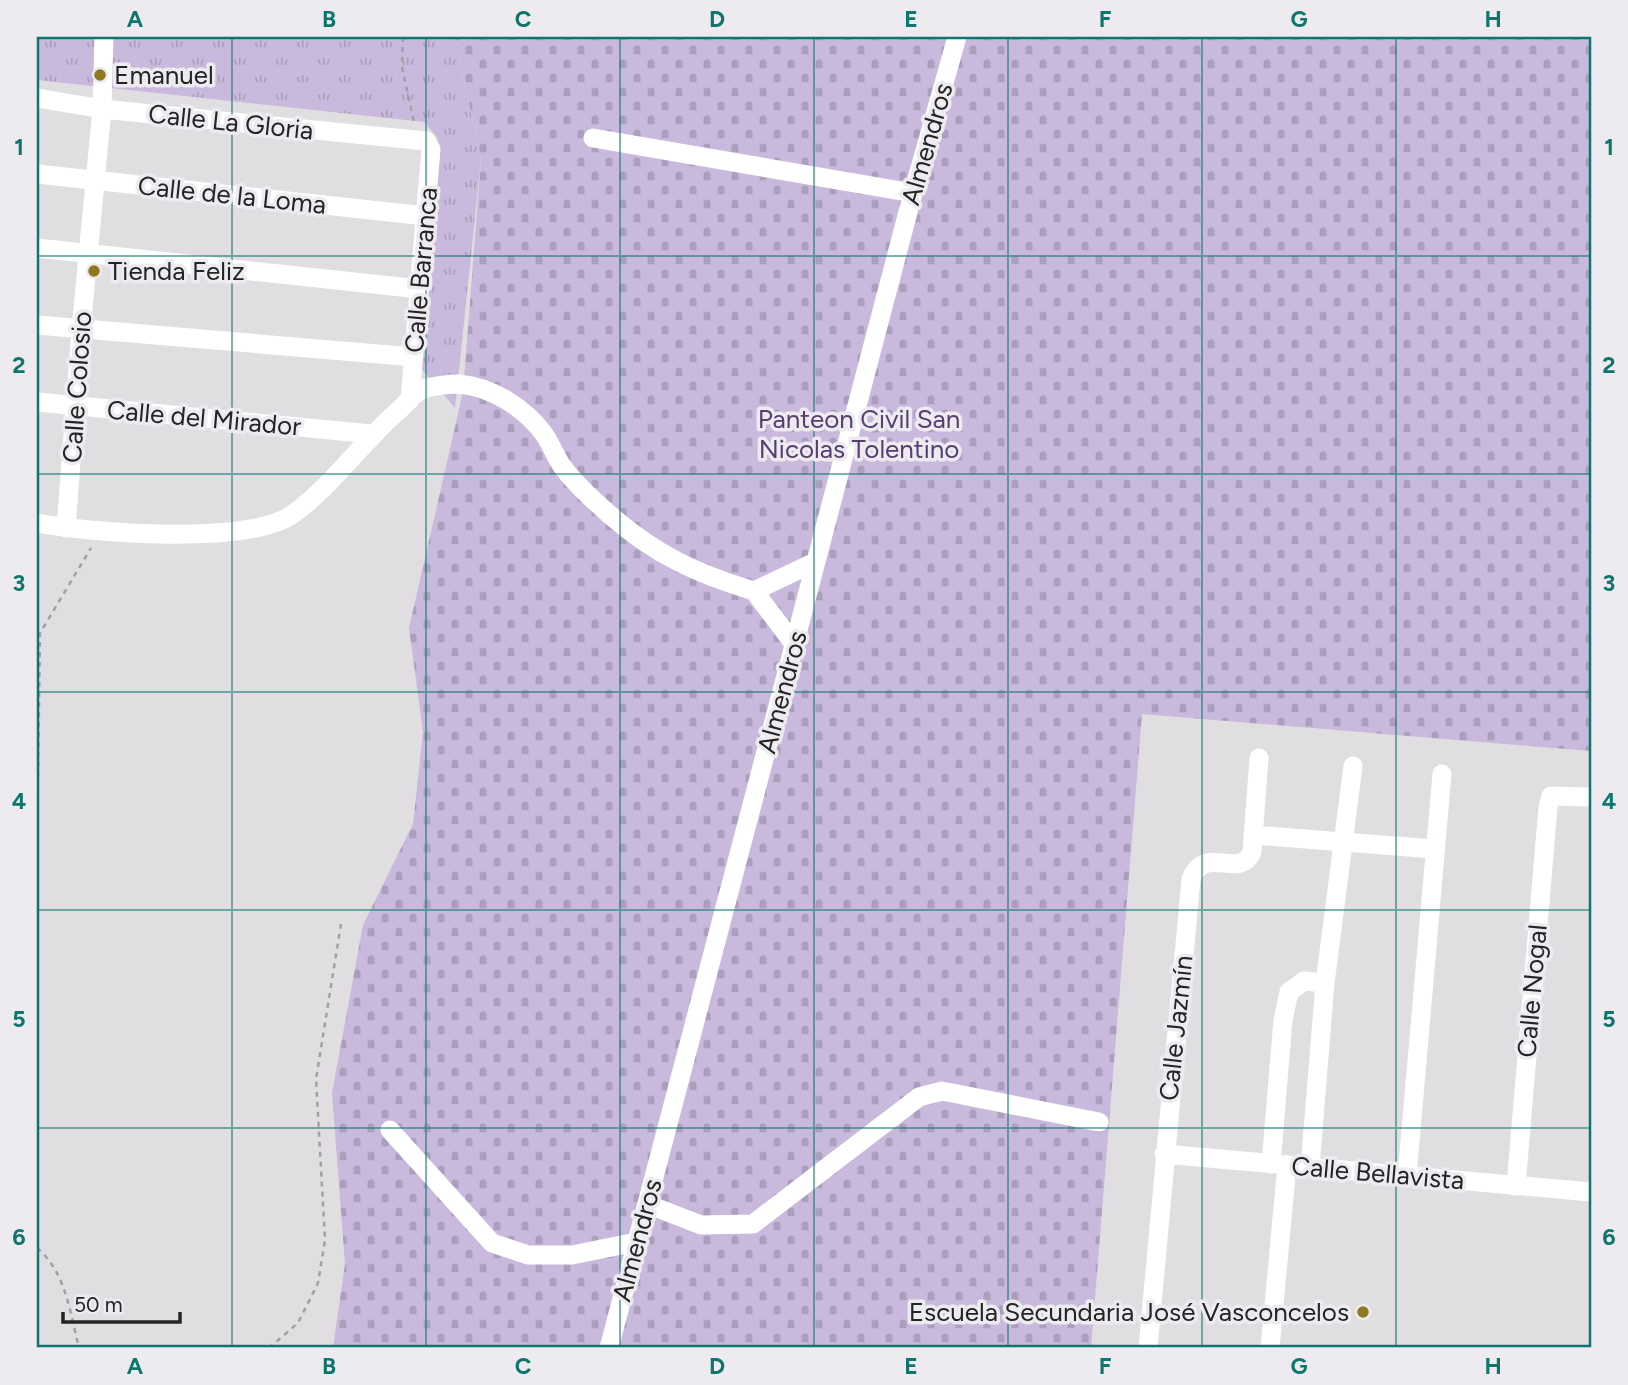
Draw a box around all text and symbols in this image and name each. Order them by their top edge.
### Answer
text: A [127,5,144,33]
text: B [322,5,336,33]
text: C [515,5,532,33]
text: D [709,5,725,33]
text: E [904,5,918,33]
text: F [1099,5,1112,33]
text: G [1290,5,1308,33]
text: H [1484,5,1502,33]
place label: Emanuel [114,59,214,91]
marker: Emanuel [92,67,108,83]
street label: Almendros [894,79,960,209]
street label: Calle La Gloria [147,97,315,147]
text: 1 [14,133,24,161]
text: 1 [1604,133,1614,161]
street label: Calle de la Loma [136,169,328,221]
street label: Calle Barranca [398,186,444,354]
place label: Tienda Feliz [108,255,245,287]
marker: Tienda Feliz [86,263,102,279]
street label: Calle Colosio [56,310,98,464]
text: 2 [12,351,26,379]
text: 2 [1602,351,1616,379]
street label: Calle del Mirador [106,394,303,442]
park label: Panteon Civil San Nicolas Tolentino [758,403,960,465]
text: 3 [13,569,25,597]
text: 3 [1603,569,1615,597]
street label: Almendros [750,627,814,757]
text: 4 [12,787,26,815]
text: 4 [1602,787,1616,815]
street label: Calle Nogal [1510,923,1554,1059]
street label: Calle Jazmín [1152,954,1200,1102]
text: 5 [12,1005,26,1033]
text: 5 [1602,1005,1616,1033]
street label: Calle Bellavista [1290,1150,1466,1196]
street label: Almendros [605,1175,669,1305]
text: 6 [12,1223,26,1251]
text: 6 [1602,1223,1616,1251]
scale bar [63,1280,180,1324]
text: 50 m [74,1292,123,1317]
place label: Escuela Secundaria José Vasconcelos [909,1296,1349,1328]
marker: Escuela Secundaria José Vasconcelos [1355,1304,1371,1320]
text: A [127,1352,144,1380]
text: B [322,1352,336,1380]
text: C [515,1352,532,1380]
text: D [709,1352,725,1380]
text: E [904,1352,918,1380]
text: F [1099,1352,1112,1380]
text: G [1290,1352,1308,1380]
text: H [1484,1352,1502,1380]

